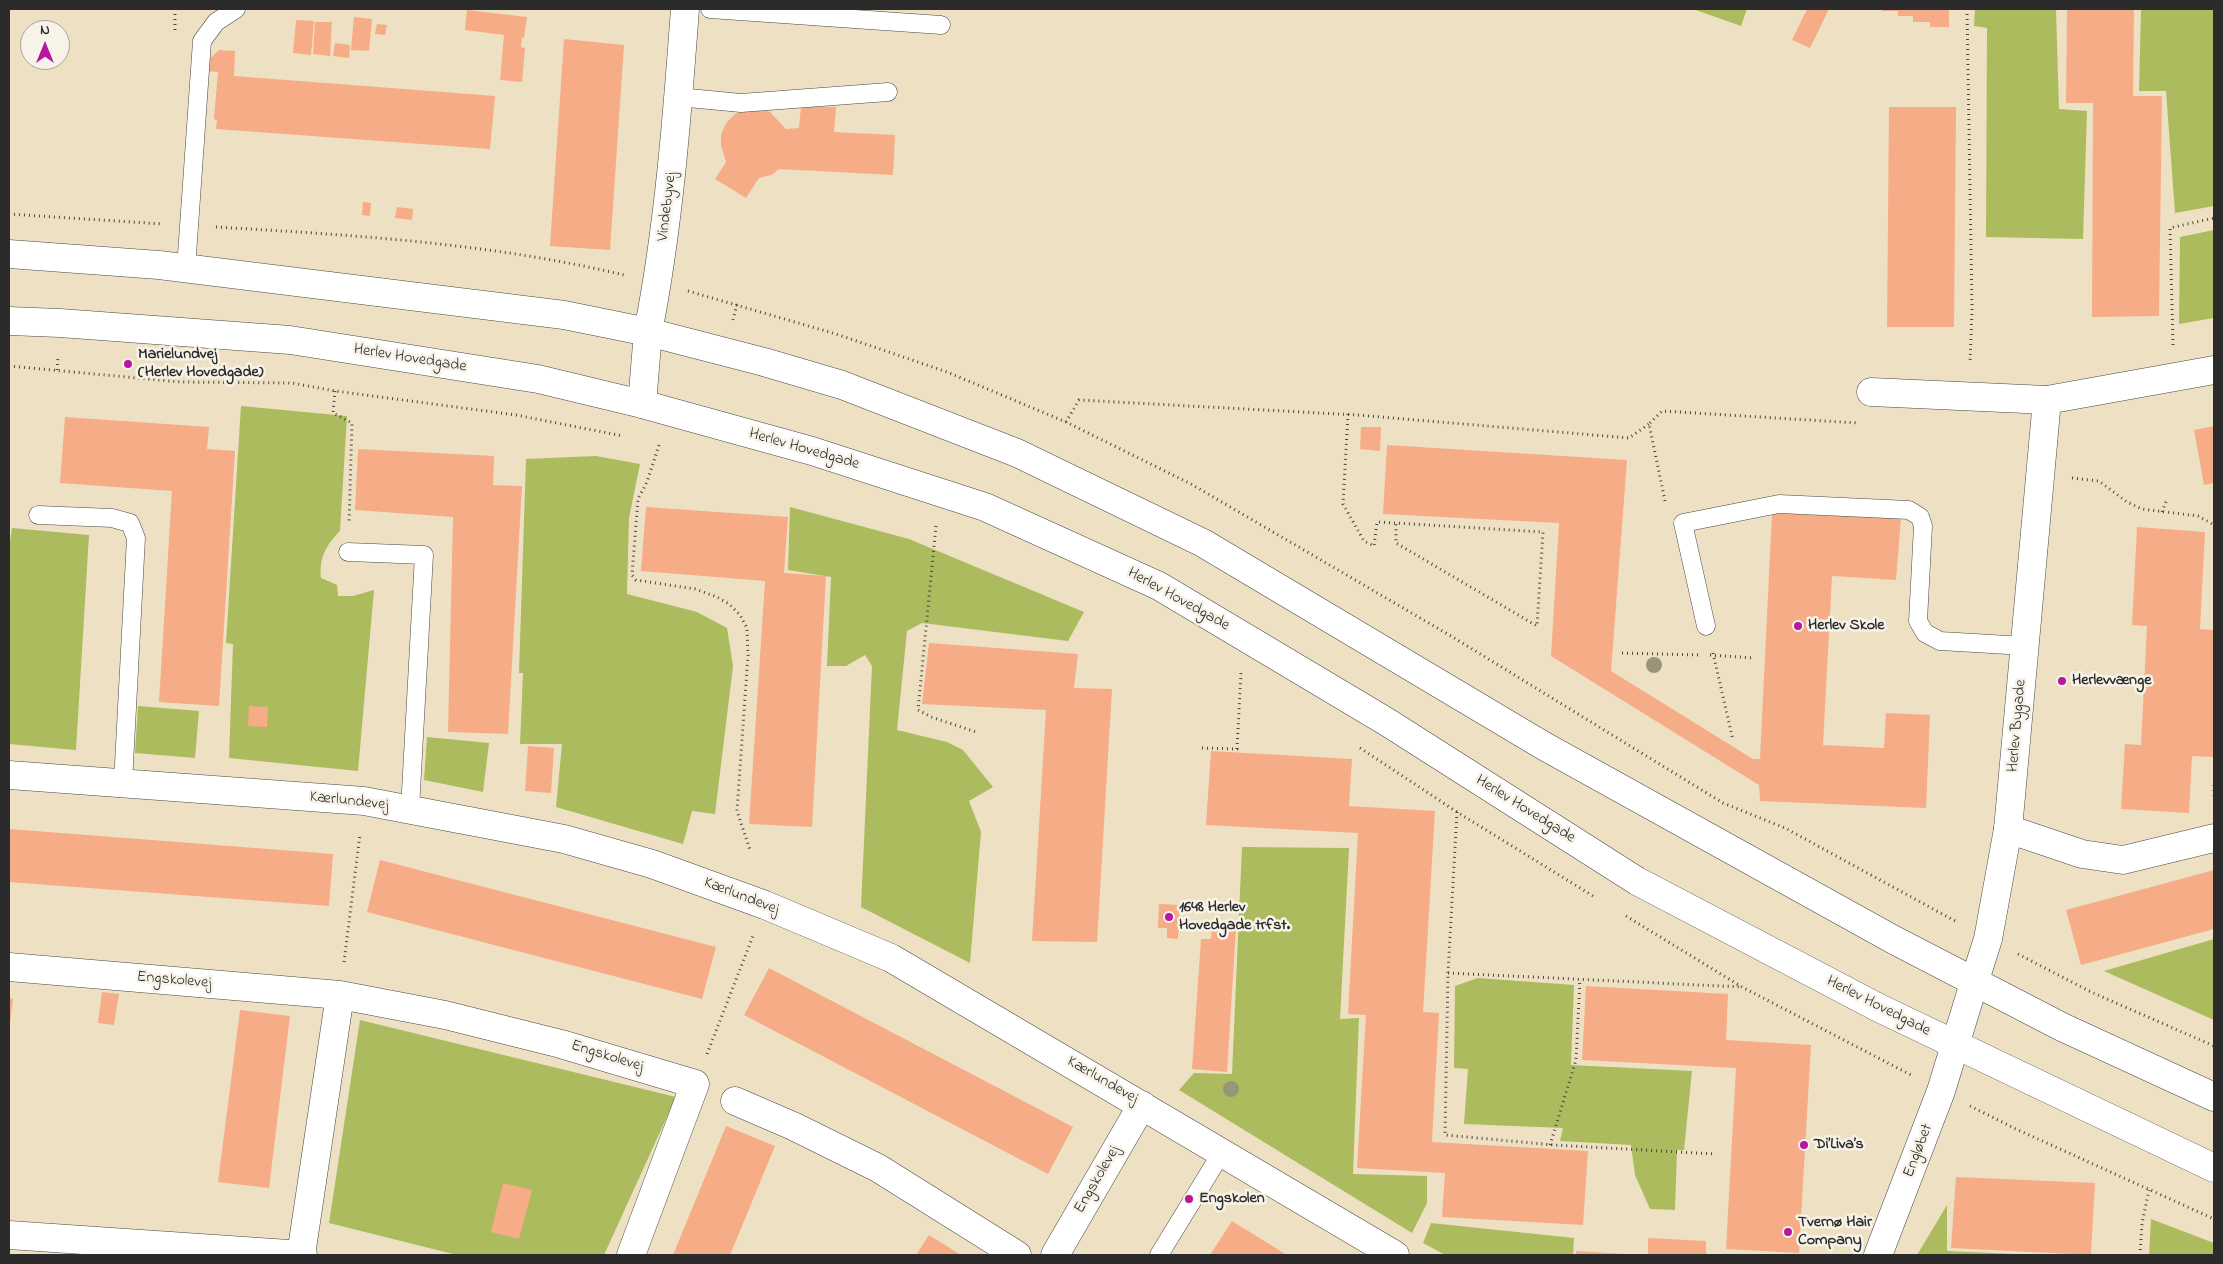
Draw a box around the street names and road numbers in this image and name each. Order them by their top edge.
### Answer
street label: Vindebyvej [654,171,682,243]
street label: Herlev Hovedgade [352,341,468,377]
street label: Herlev Hovedgade [747,425,861,475]
street label: Herlev Hovedgade [1124,564,1232,636]
street label: Herlev Bygade [2004,679,2032,773]
street label: Herlev Hovedgade [1472,772,1578,848]
street label: Kærlundevej [309,788,389,816]
street label: Kærlundevej [701,874,781,920]
street label: Engskolevej [136,968,212,994]
street label: Herlev Hovedgade [1823,973,1933,1041]
street label: Engskolevej [568,1037,646,1077]
street label: Kærlundevej [1063,1053,1141,1109]
street label: Engløbet [1900,1122,1938,1180]
street label: Engskolevej [1071,1143,1125,1217]

